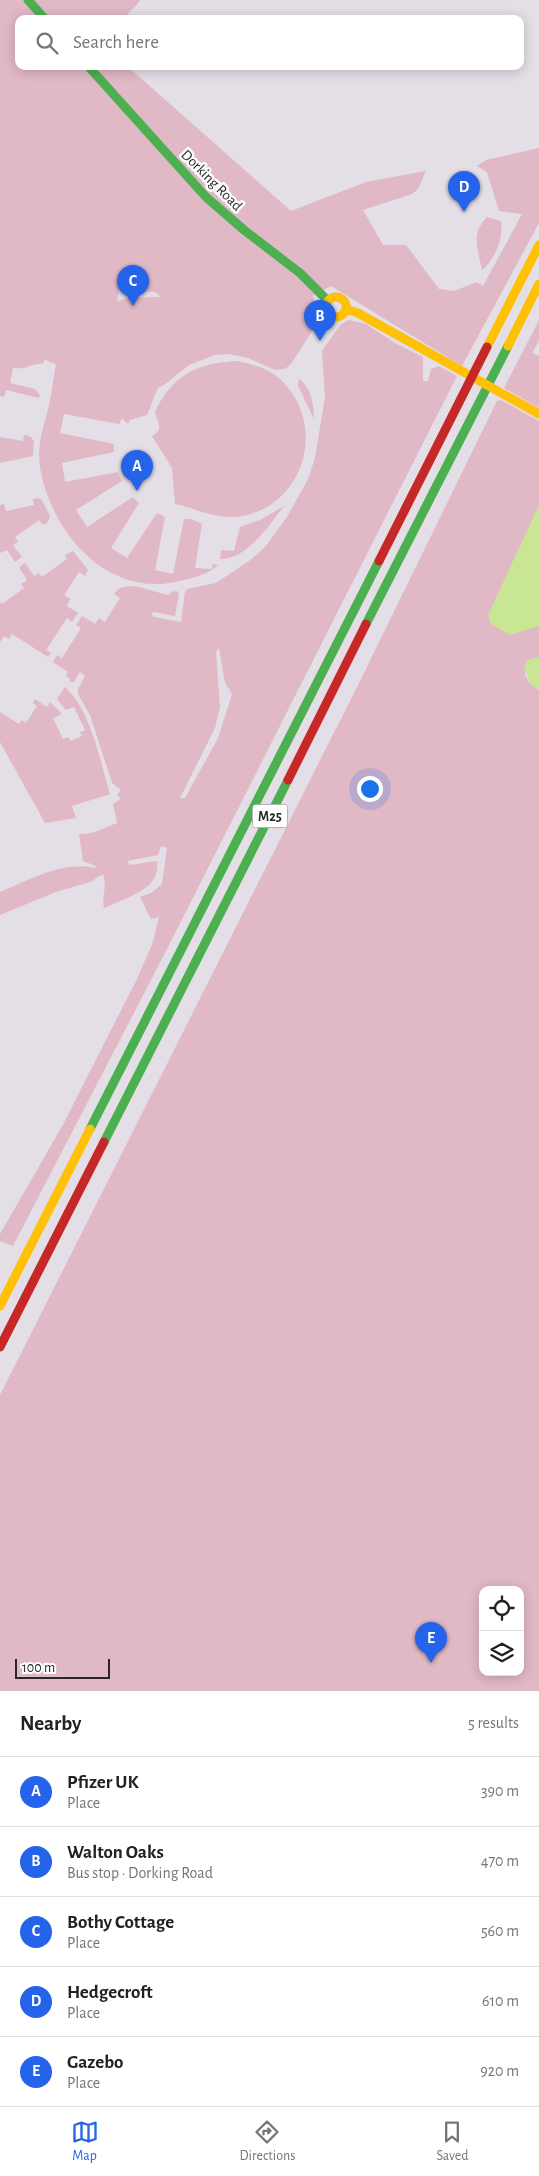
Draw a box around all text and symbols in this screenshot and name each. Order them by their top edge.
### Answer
search box [15,15,524,70]
icon: search [33,29,61,57]
text: Search here [73,33,159,52]
street label: Dorking Road [178,147,245,214]
pin: D [448,171,480,212]
pin: C [117,265,149,306]
pin: B [304,300,336,341]
pin: A [121,450,153,491]
your location [357,776,383,802]
road number: M25 [252,804,288,828]
map controls [479,1586,524,1676]
button: locate [479,1586,524,1631]
pin: E [415,1622,447,1663]
button: layers [479,1631,524,1676]
scale bar [15,1656,110,1679]
text: 100 m [22,1661,55,1675]
text: Nearby [20,1713,81,1734]
text: 5 results [468,1715,519,1731]
text: Pfizer UK [67,1773,139,1792]
text: A [31,1783,41,1799]
text: 390 m [481,1783,519,1799]
text: Place [67,1795,100,1811]
text: Walton Oaks [67,1843,164,1862]
text: B [31,1853,41,1869]
text: 470 m [481,1853,519,1869]
text: Bus stop · Dorking Road [67,1865,213,1881]
text: Bothy Cottage [67,1913,174,1932]
text: C [32,1923,40,1939]
text: 560 m [481,1923,519,1939]
text: Place [67,1935,100,1951]
text: Hedgecroft [67,1983,153,2002]
text: D [31,1993,41,2009]
text: 610 m [482,1993,519,2009]
text: Place [67,2005,100,2021]
text: Gazebo [67,2053,123,2072]
text: E [32,2063,40,2079]
text: 920 m [480,2063,519,2079]
text: Place [67,2075,100,2091]
tab: Map [71,2118,99,2165]
tab: Directions [240,2118,295,2165]
tab: Saved [436,2118,468,2165]

